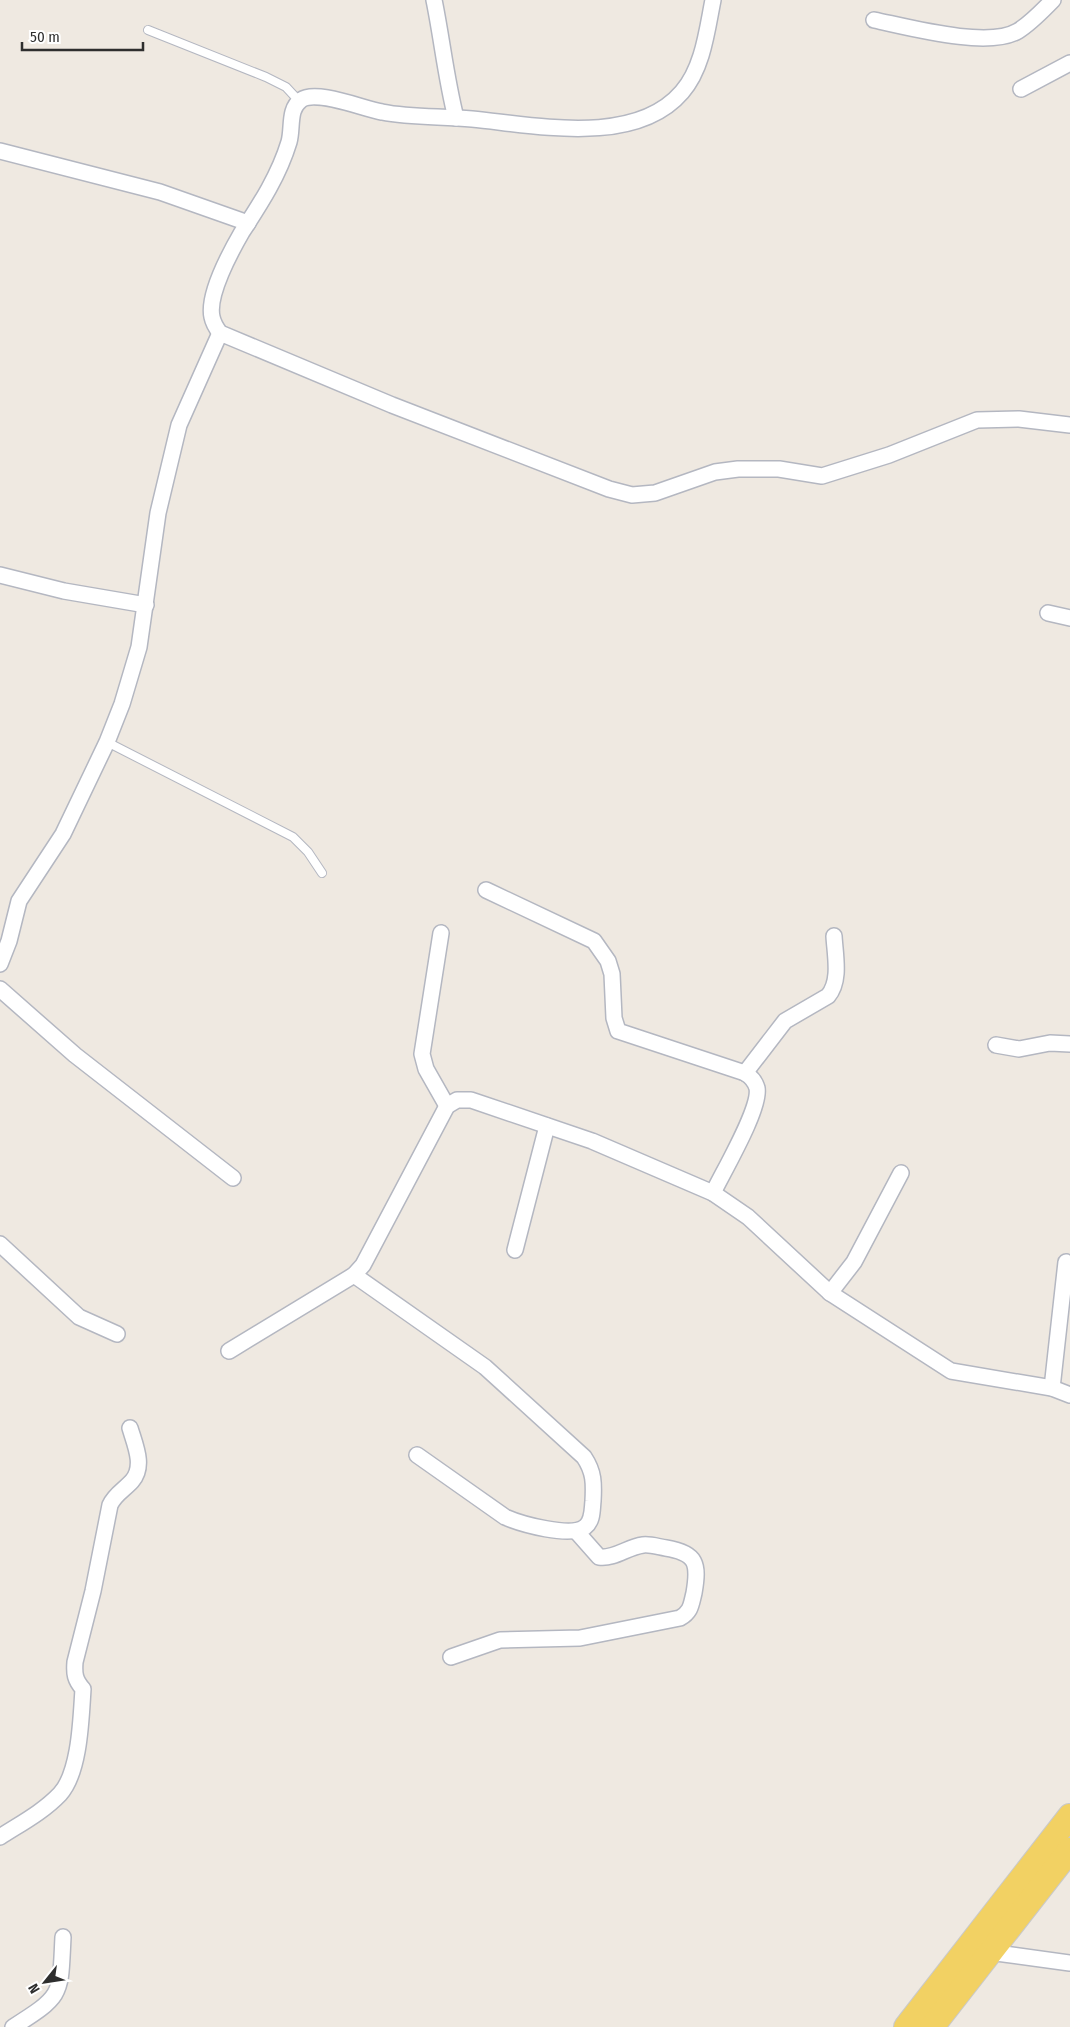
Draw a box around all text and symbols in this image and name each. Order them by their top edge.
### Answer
scale bar [22,20,144,52]
text: 50 m [30,28,60,46]
north arrow [20,1957,70,2007]
text: N [25,1980,44,1996]

